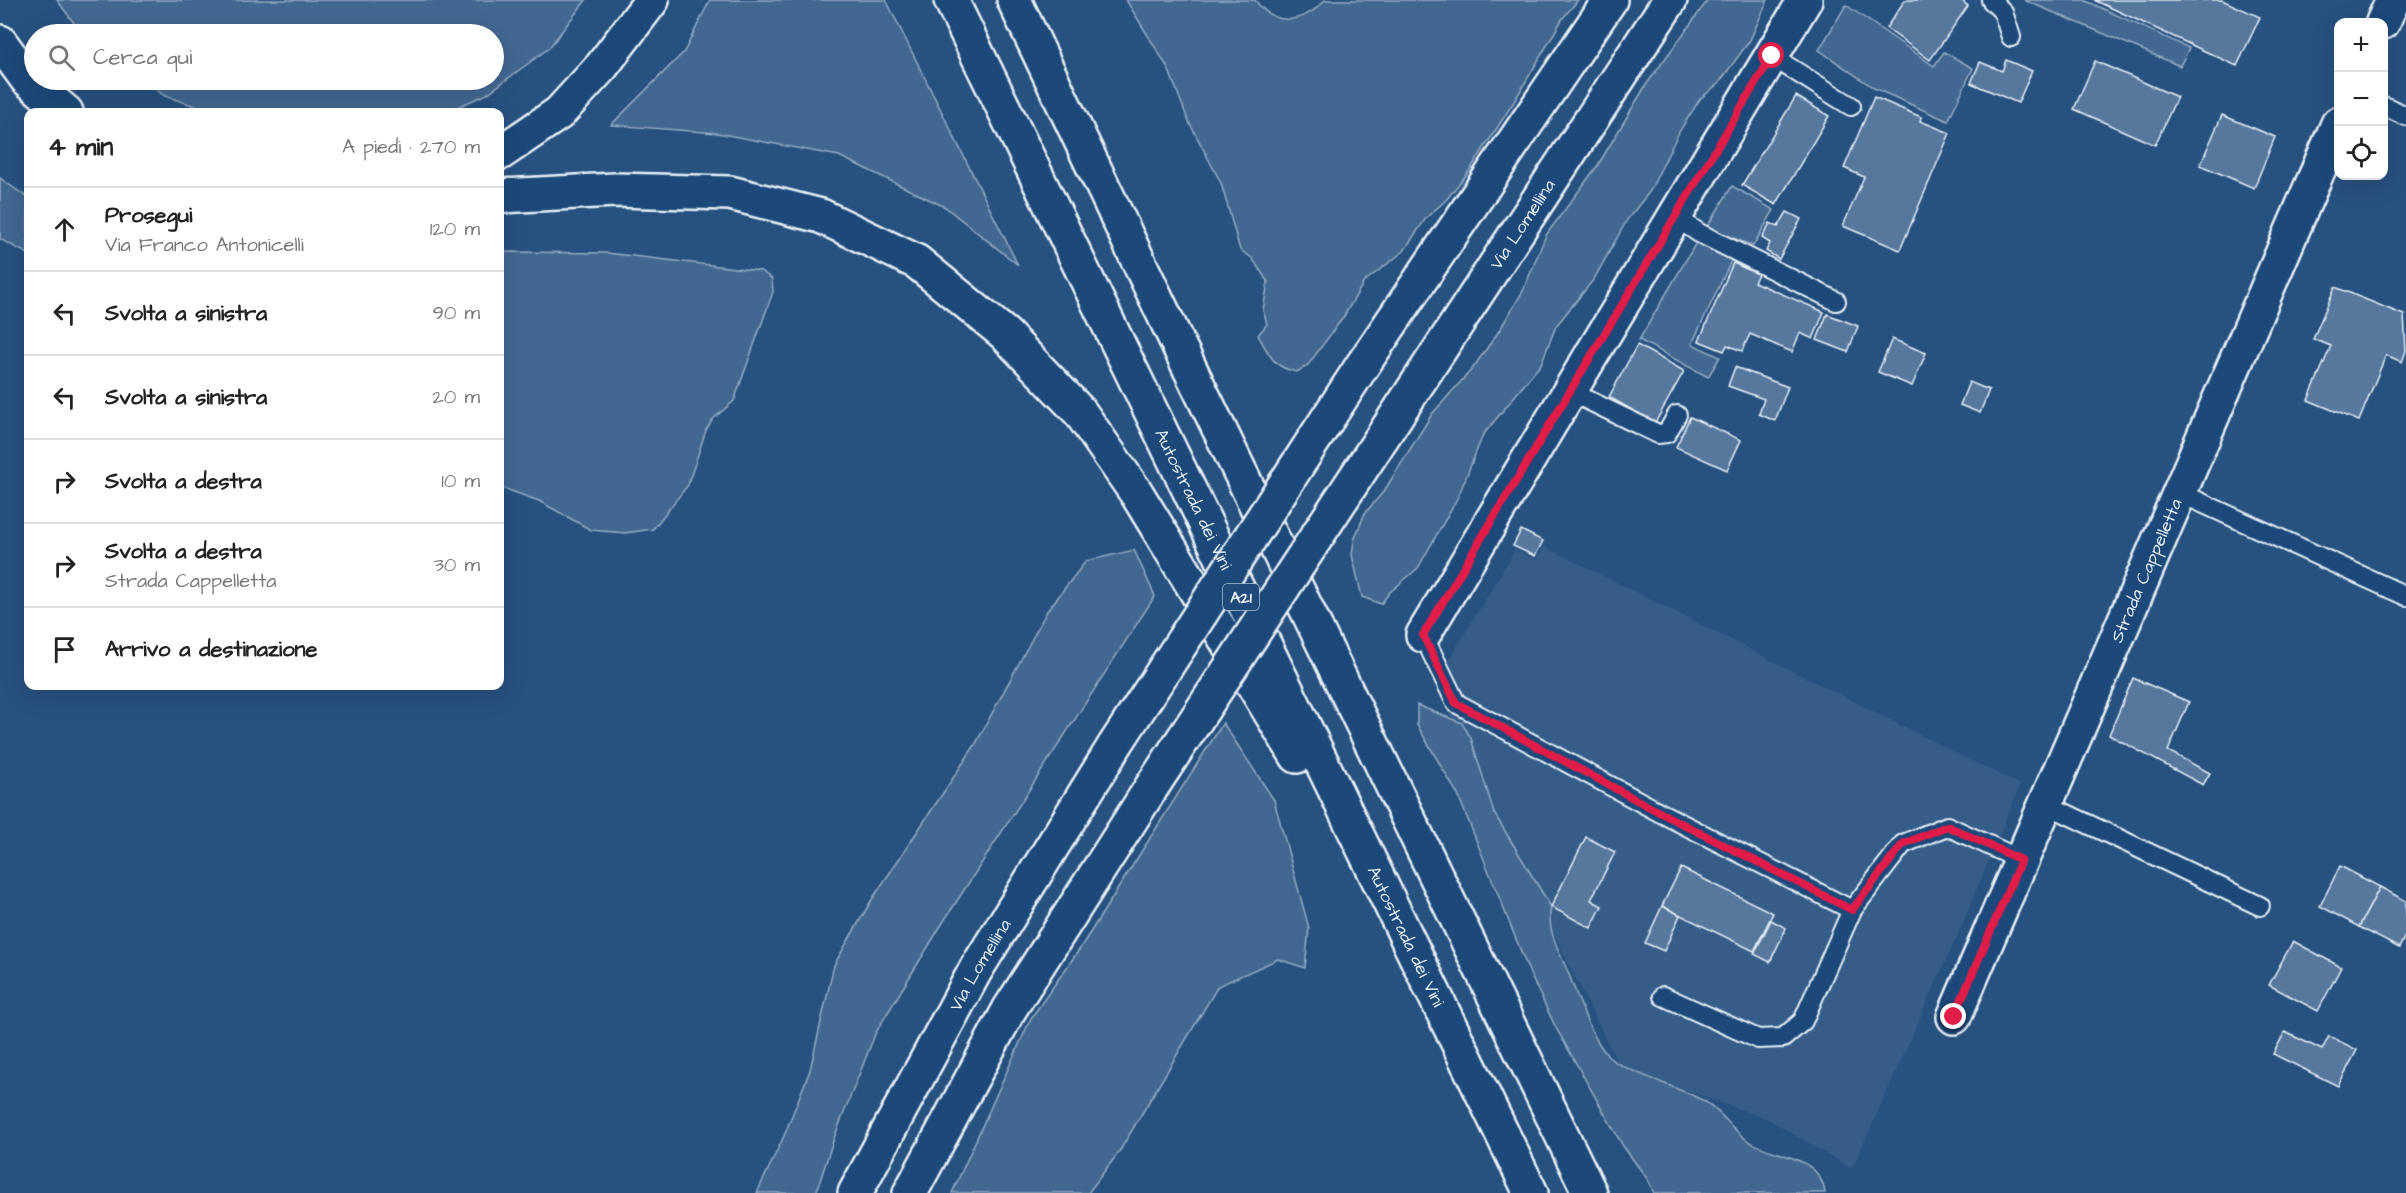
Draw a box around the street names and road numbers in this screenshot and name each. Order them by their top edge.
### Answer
street label: Via Lomellina [1484,174,1562,274]
street label: Autostrada dei Vini [1148,425,1238,574]
street label: Strada Cappelletta [2104,495,2188,647]
road number: A21 [1223,584,1259,610]
street label: Autostrada dei Vini [1361,862,1451,1011]
street label: Via Lomellina [943,914,1017,1016]

